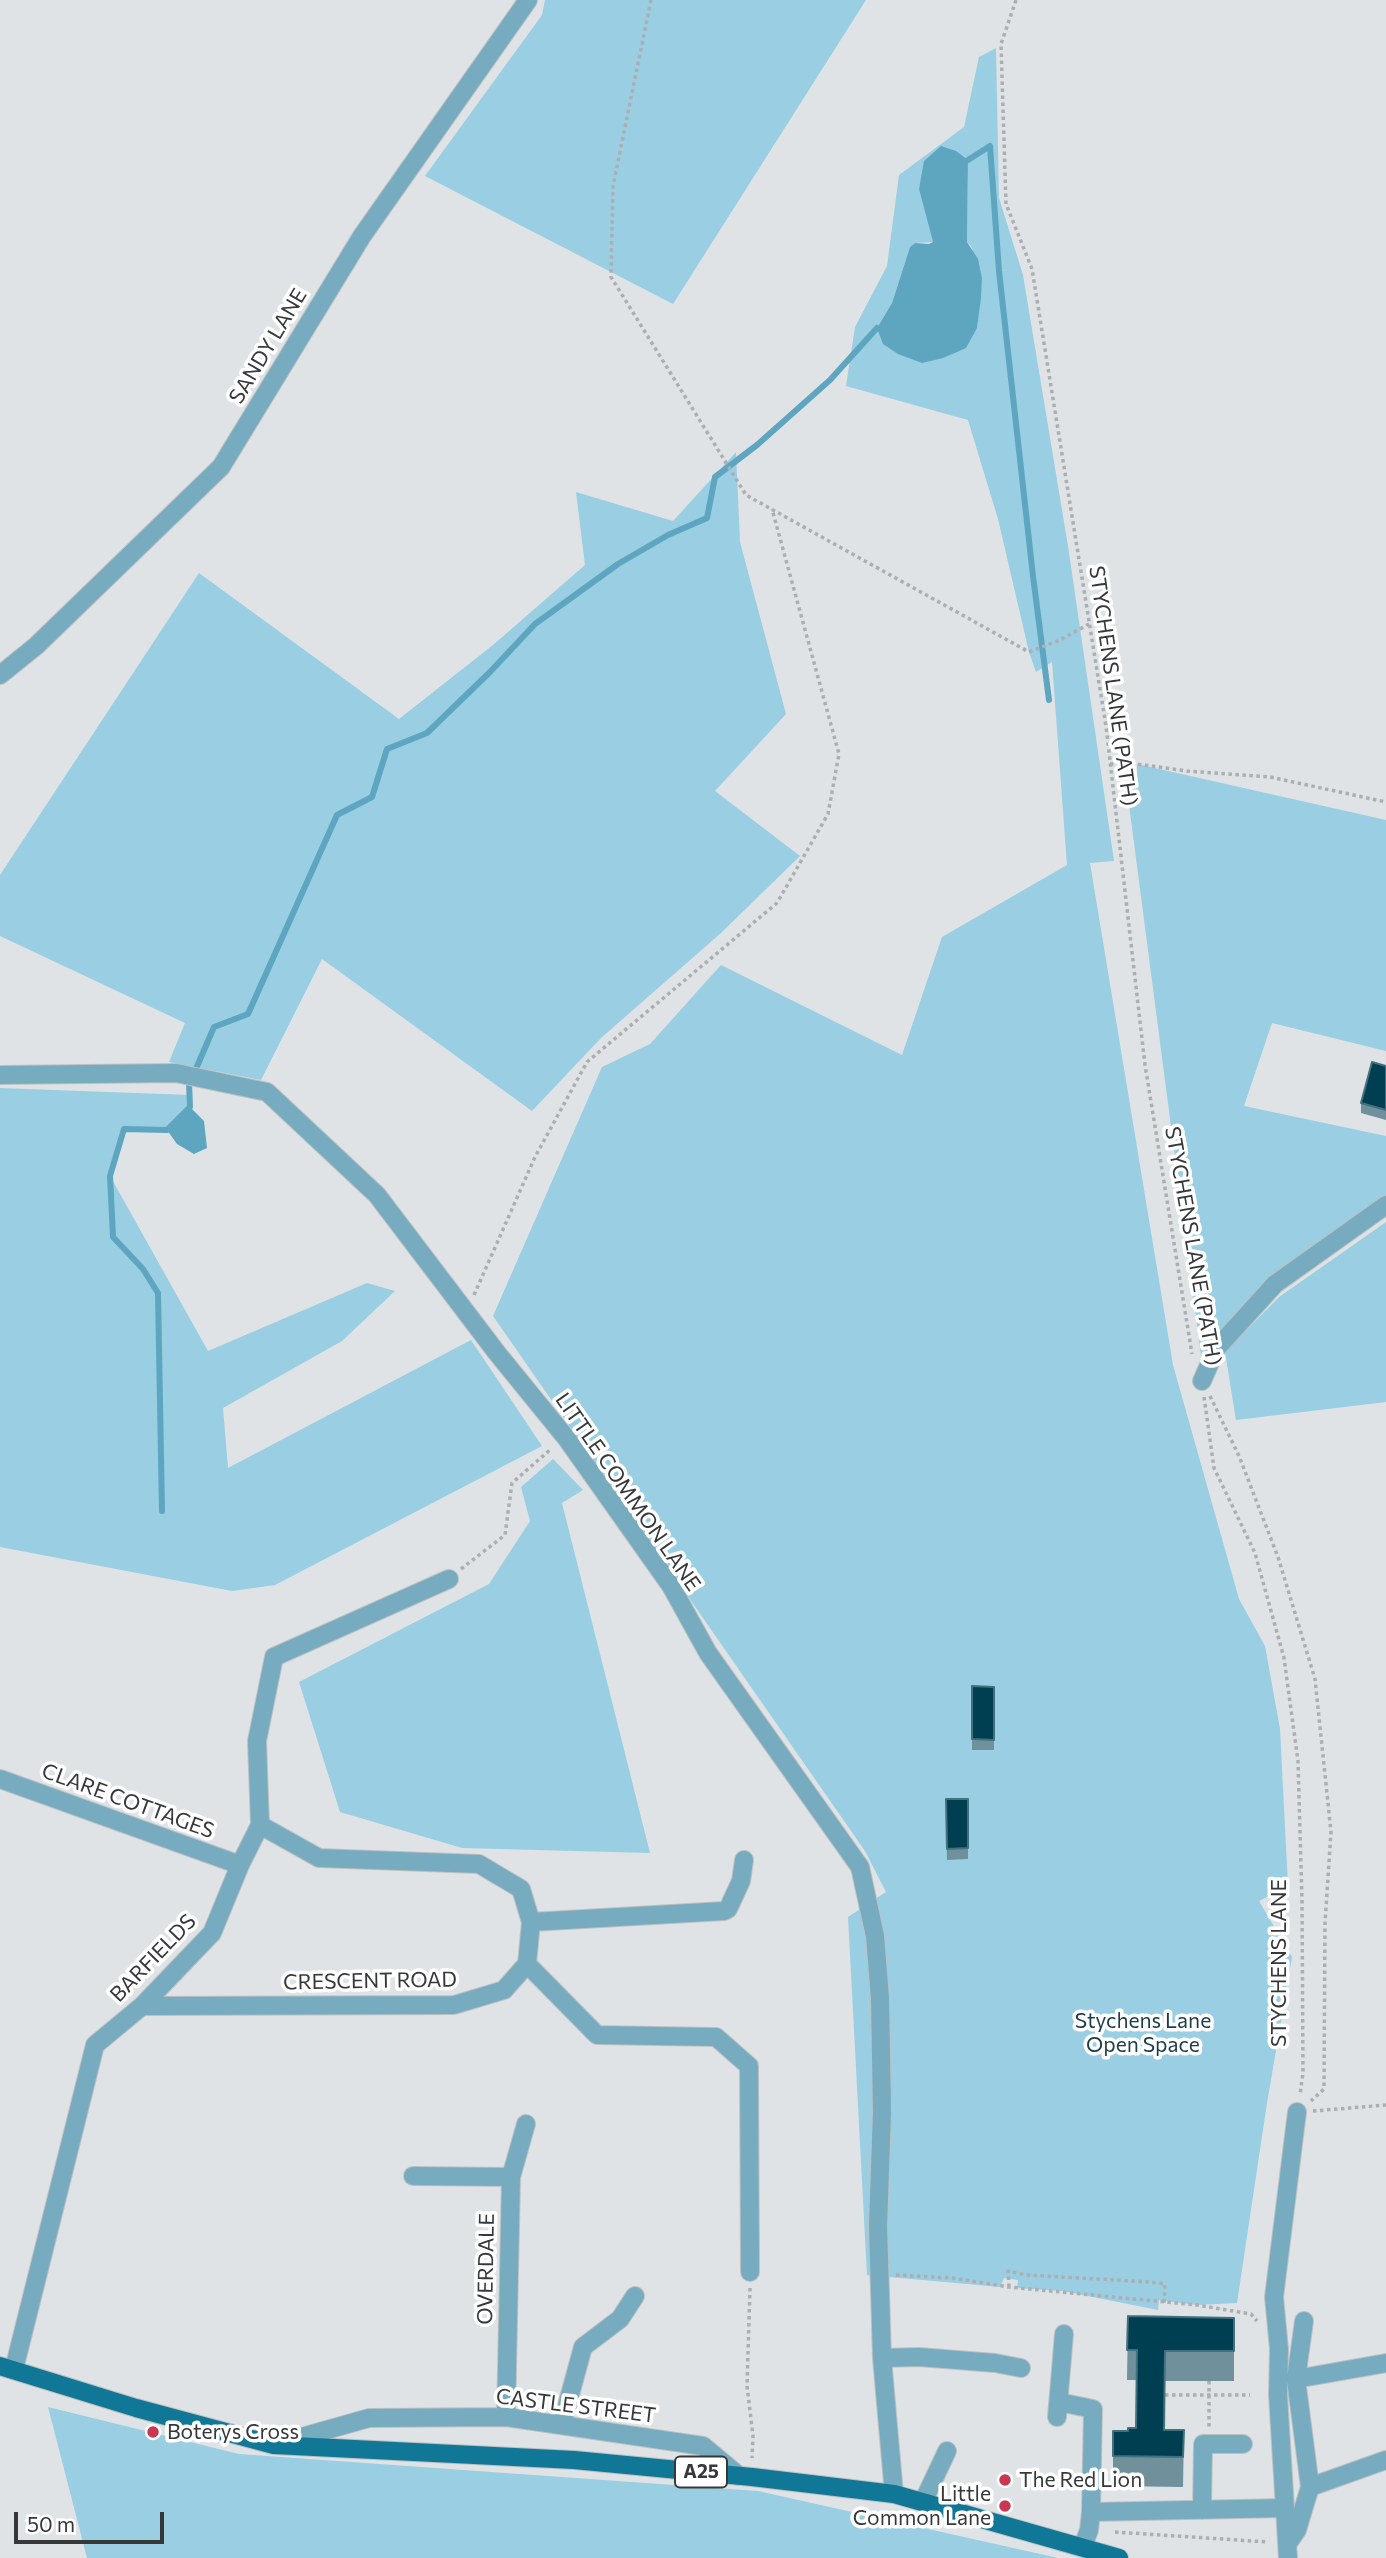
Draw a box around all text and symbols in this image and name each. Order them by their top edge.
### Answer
street label: SANDY LANE [224,284,312,408]
street label: STYCHENS LANE (PATH) [1084,564,1142,808]
street label: STYCHENS LANE (PATH) [1160,1125,1226,1367]
street label: LITTLE COMMON LANE [550,1388,706,1596]
street label: CLARE COTTAGES [38,1758,218,1844]
street label: STYCHENS LANE [1266,1879,1292,2047]
street label: BARFIELDS [105,1909,201,2007]
street label: CRESCENT ROAD [283,1967,457,1995]
park label: Stychens Lane Open Space [1075,2008,1211,2058]
street label: OVERDALE [472,2213,500,2325]
street label: CASTLE STREET [495,2384,657,2428]
place label: Boterys Cross [167,2419,299,2445]
marker: Boterys Cross [145,2424,161,2440]
road number: A25 [675,2456,727,2488]
place label: The Red Lion [1019,2467,1142,2493]
marker: The Red Lion [997,2472,1013,2488]
place label: Little Common Lane [853,2481,991,2531]
scale bar [18,2498,168,2542]
marker: Little Common Lane [997,2498,1013,2514]
text: 50 m [27,2511,75,2536]

